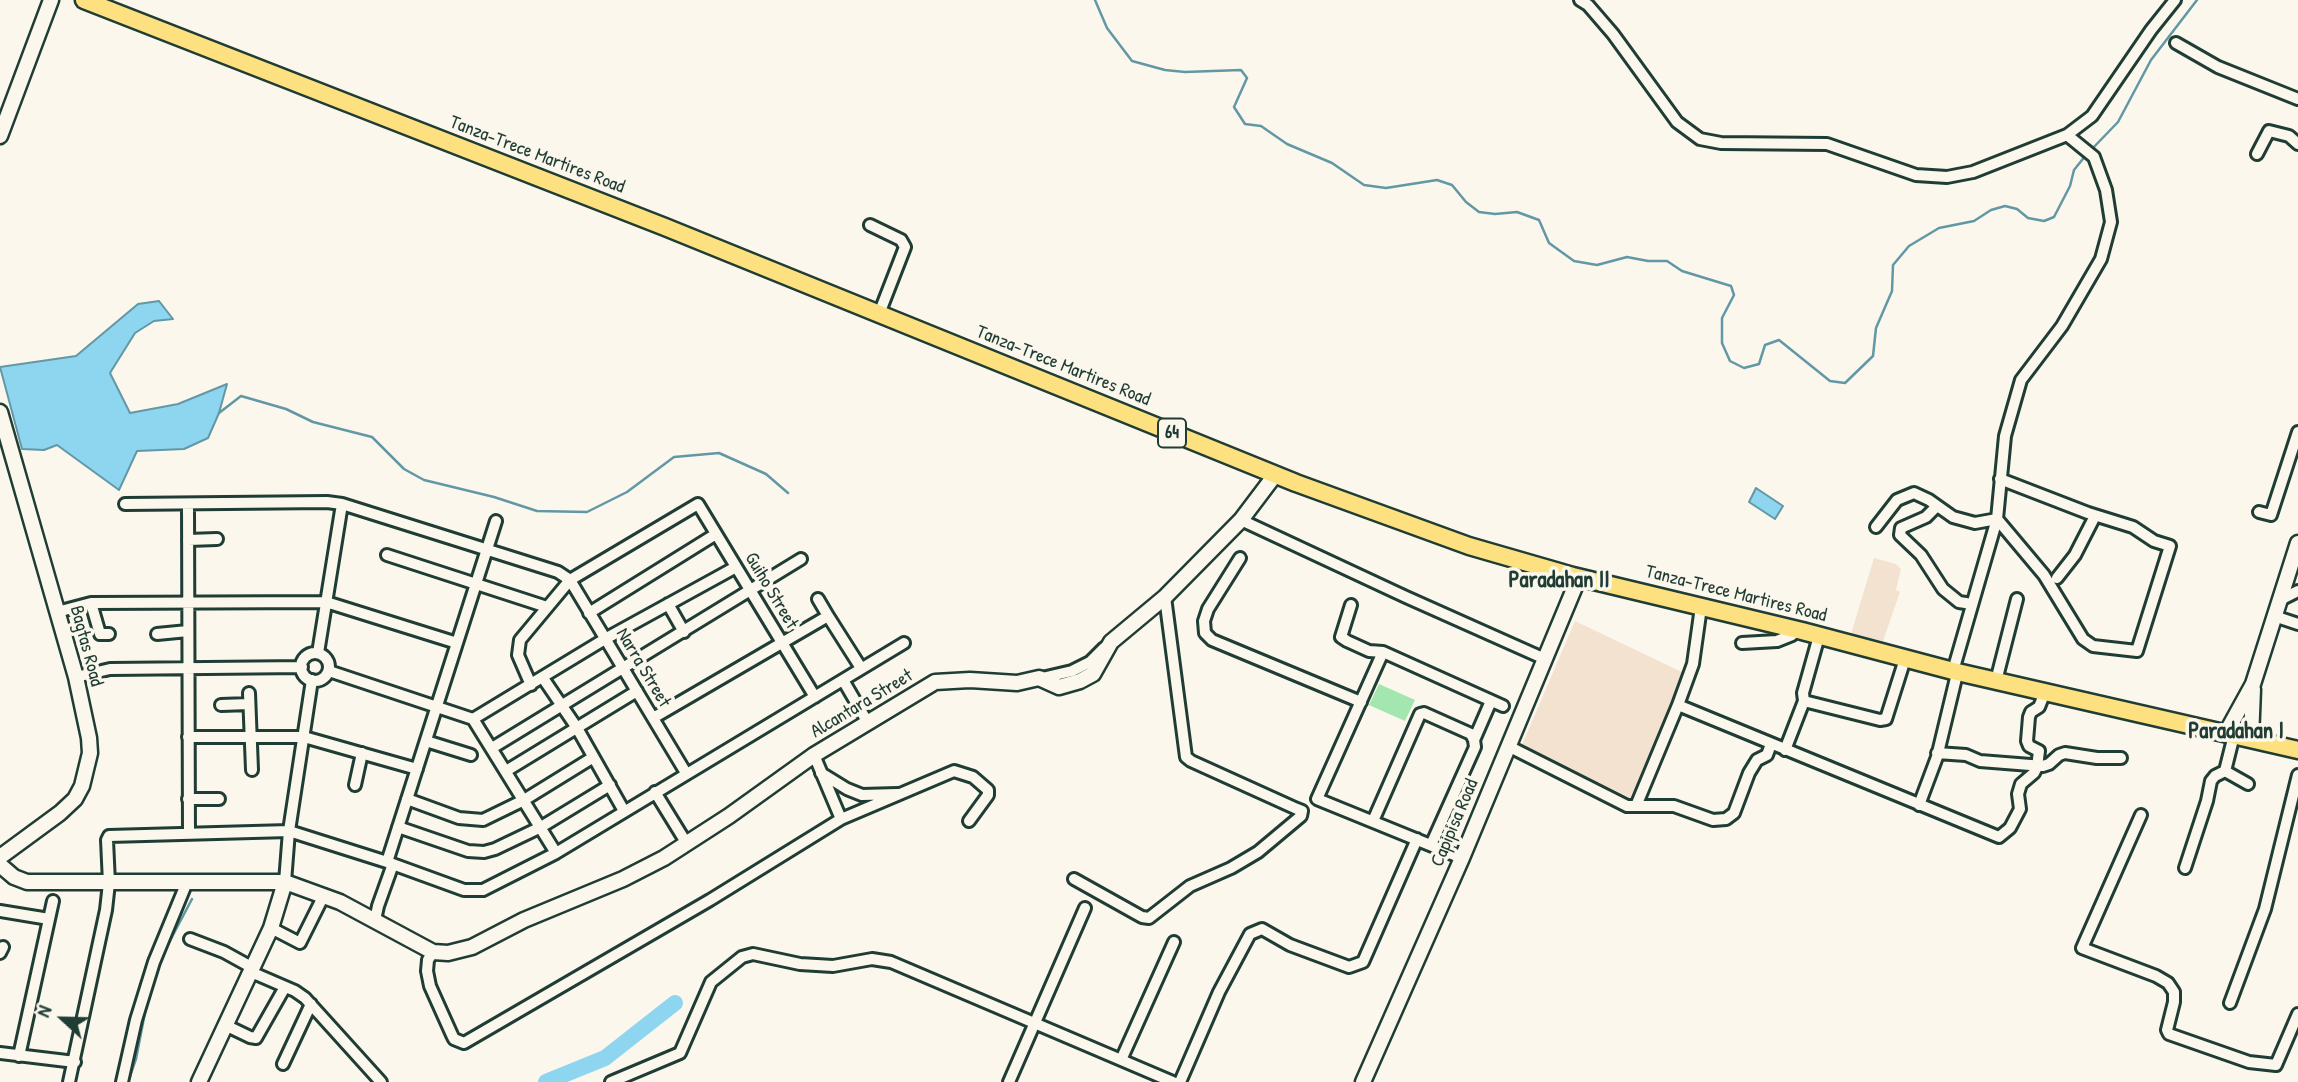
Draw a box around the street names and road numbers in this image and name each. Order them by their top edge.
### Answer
street label: Tanza-Trece Martires Road [446,111,628,199]
street label: Tanza-Trece Martires Road [973,321,1153,411]
road number: 64 [1158,418,1186,447]
street label: Guiho Street [739,549,803,633]
street label: Tanza-Trece Martires Road [1643,560,1829,628]
street label: Bagtas Road [64,603,108,689]
street label: Narra Street [611,624,675,712]
street label: Alcantara Street [807,665,917,743]
street label: Capipisa Road [1426,776,1484,870]

